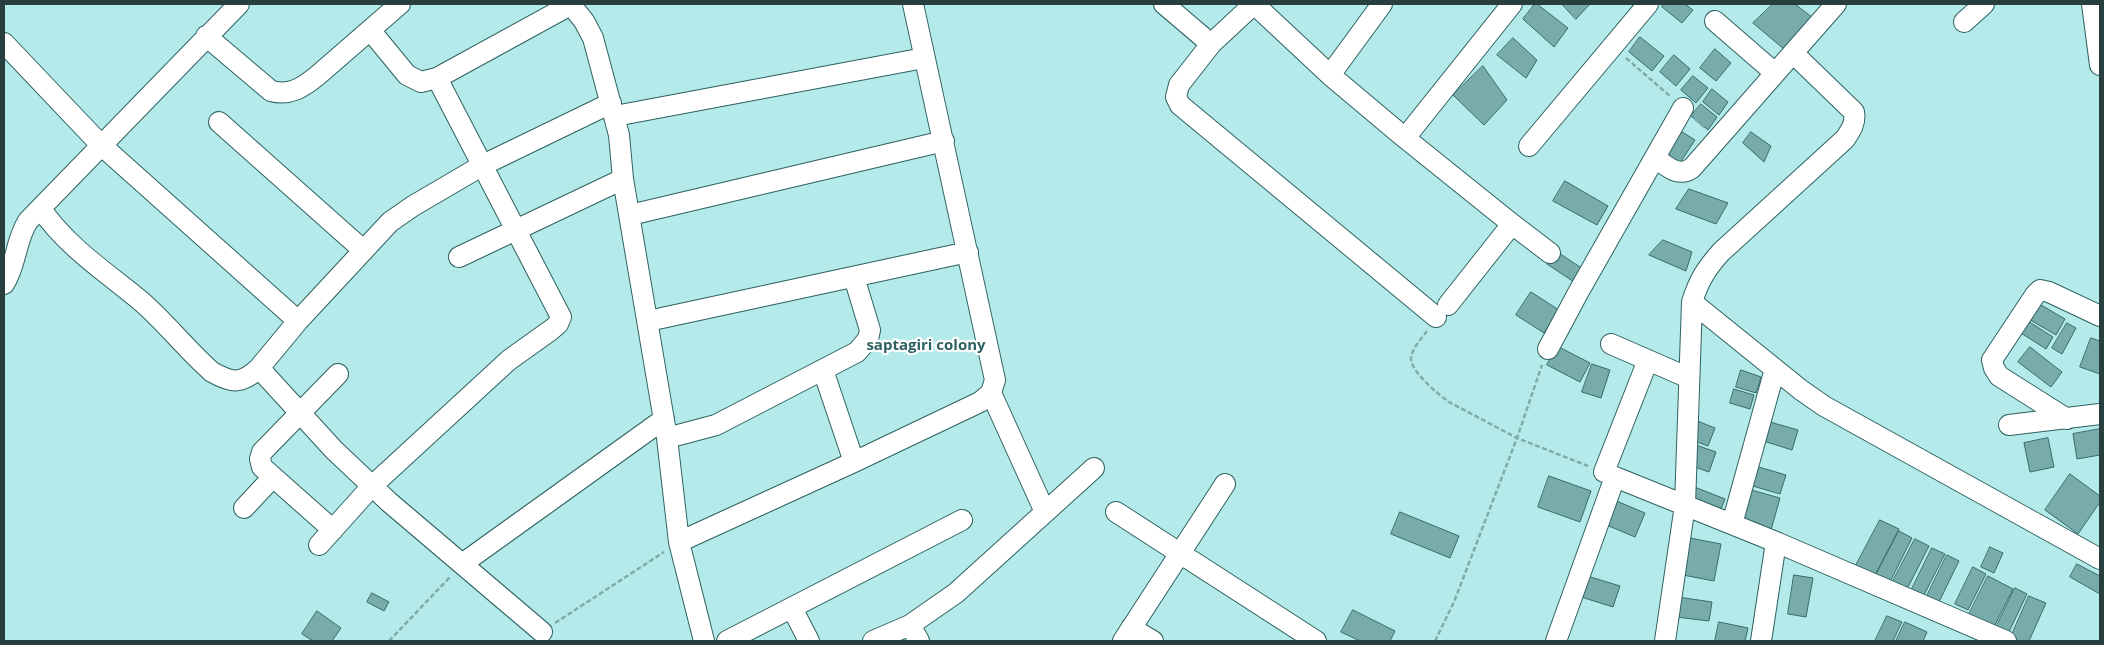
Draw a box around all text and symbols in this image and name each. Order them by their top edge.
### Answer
district label: saptagiri colony [866,337,986,355]

